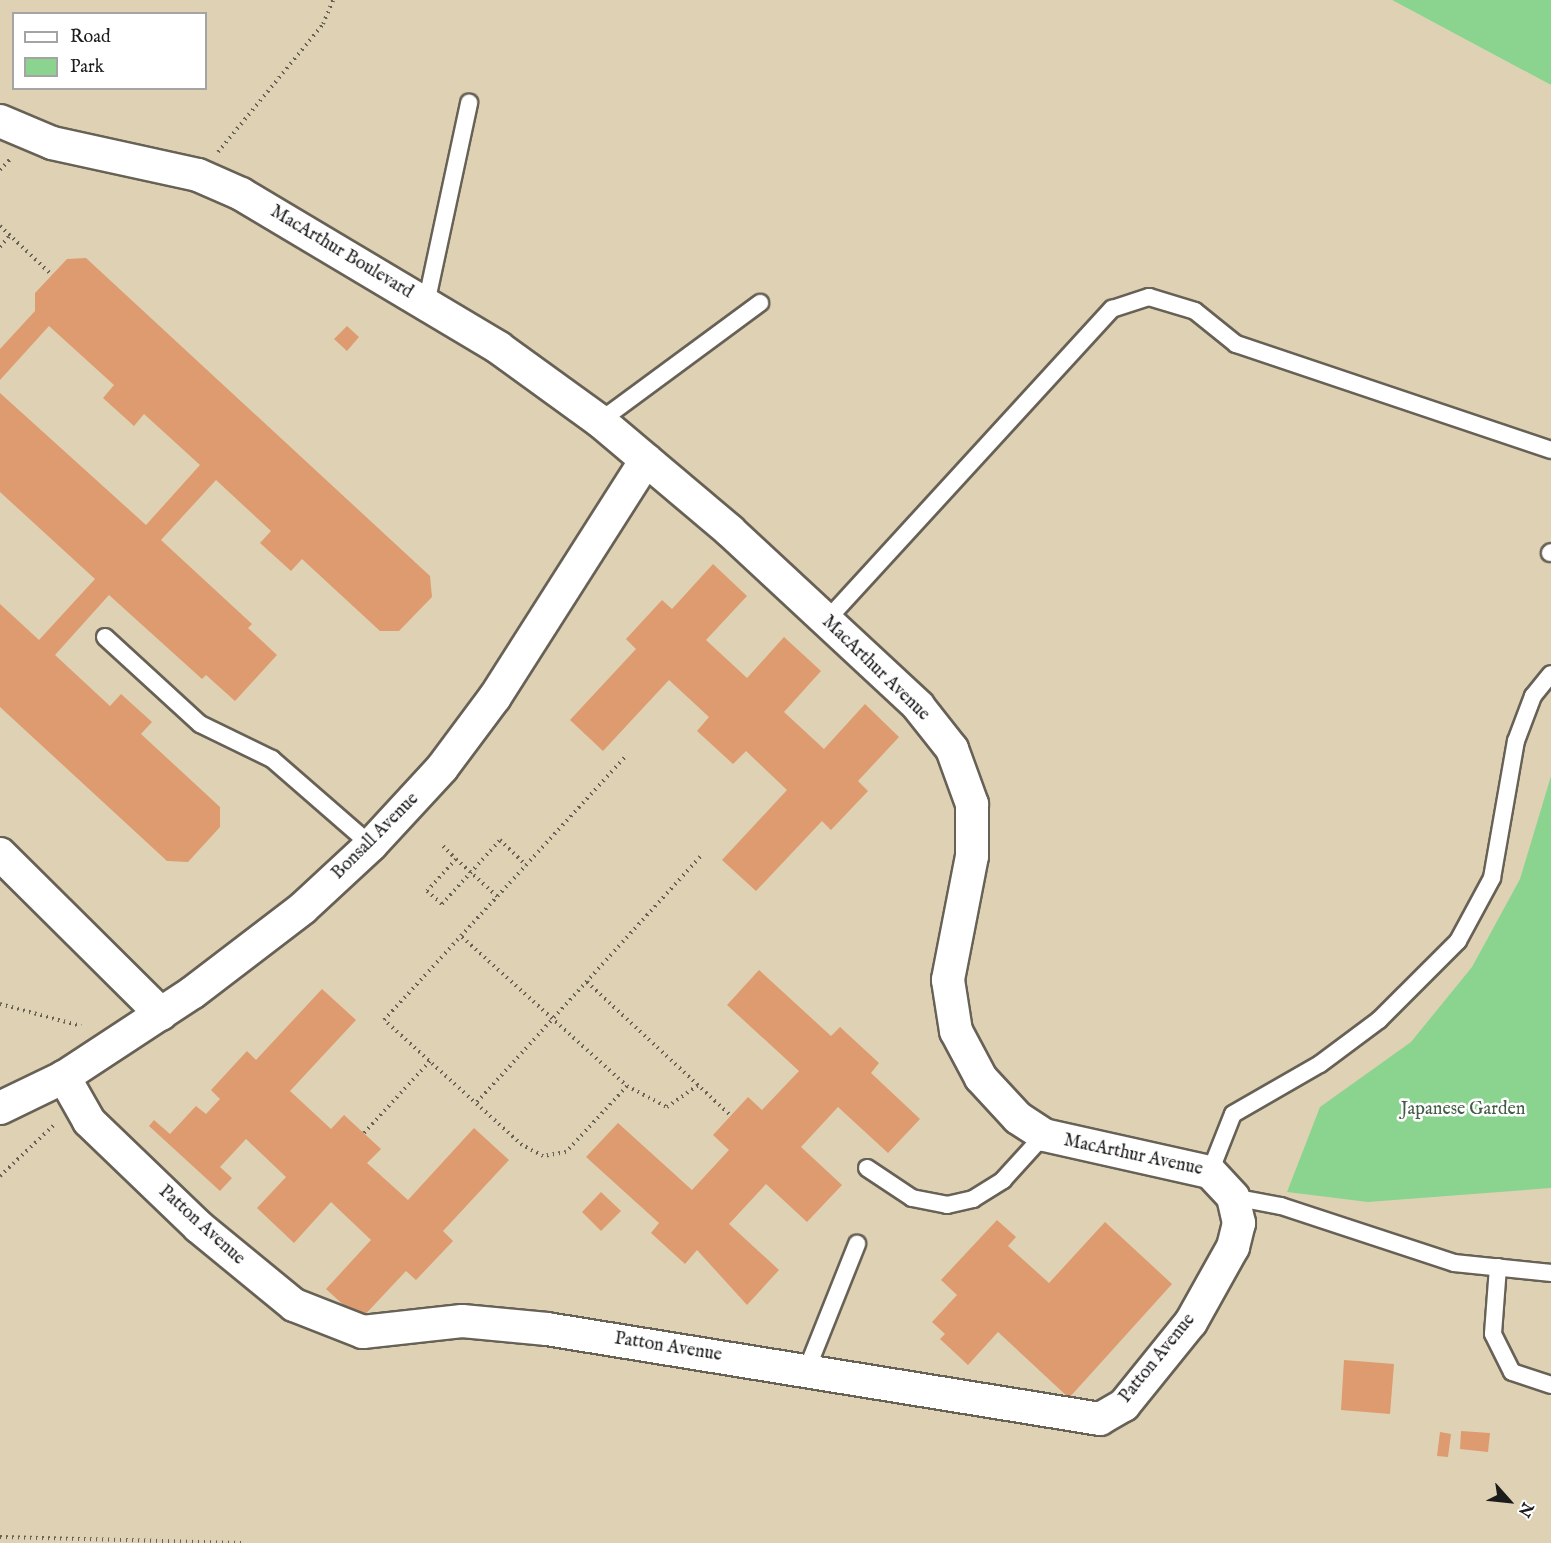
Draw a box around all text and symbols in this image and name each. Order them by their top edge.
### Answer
legend [12,12,207,90]
text: Road [70,26,111,49]
text: Park [70,56,104,79]
street label: MacArthur Boulevard [266,202,416,304]
street label: MacArthur Avenue [817,612,933,726]
street label: Bonsall Avenue [328,789,424,885]
park label: Japanese Garden [1401,1099,1525,1121]
street label: MacArthur Avenue [1061,1131,1205,1181]
street label: Patton Avenue [153,1182,249,1270]
street label: Patton Avenue [1115,1310,1201,1408]
street label: Patton Avenue [613,1329,723,1367]
north arrow [1479,1471,1539,1531]
text: N [1513,1498,1537,1520]

